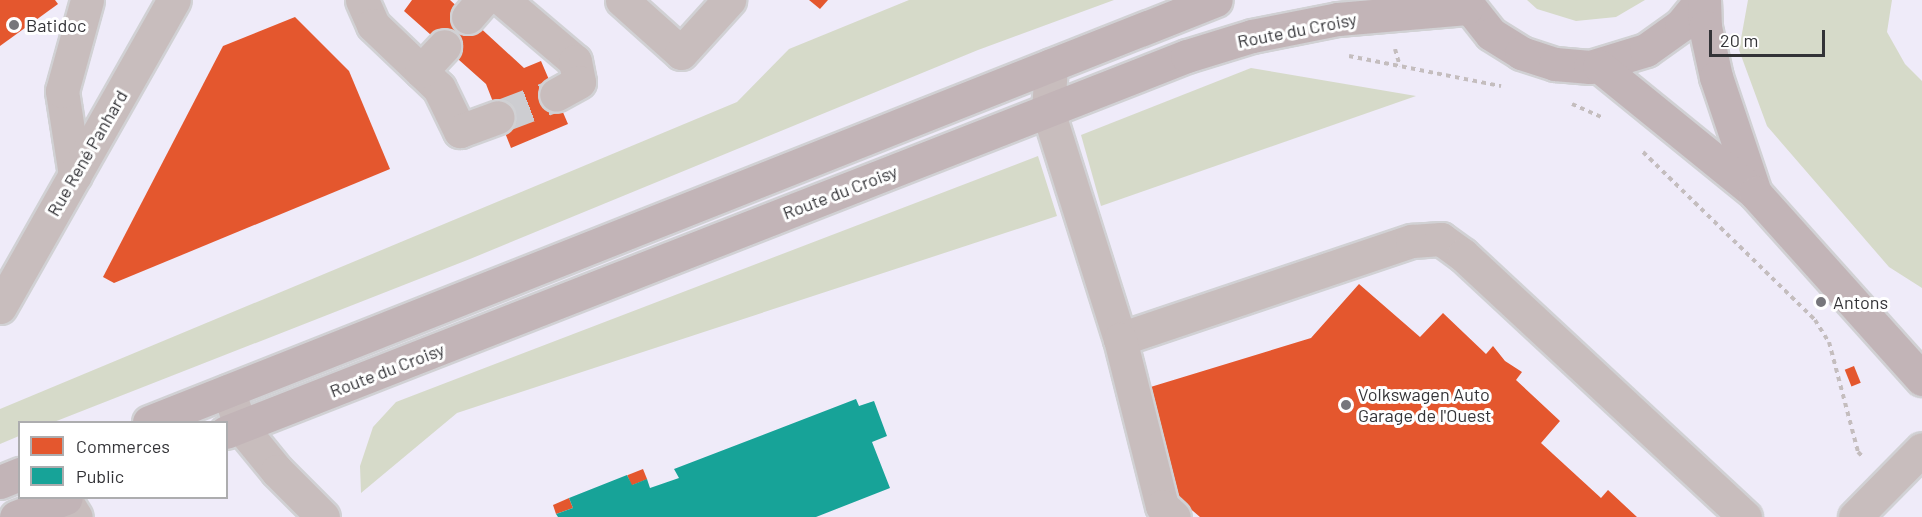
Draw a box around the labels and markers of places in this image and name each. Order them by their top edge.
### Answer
place label: Batidoc [26,14,86,36]
marker: Batidoc [7,18,21,32]
place label: Antons [1833,291,1888,313]
marker: Antons [1814,295,1828,309]
place label: Volkswagen Auto Garage de l'Ouest [1358,384,1492,426]
marker: Volkswagen Auto Garage de l'Ouest [1339,398,1353,412]

